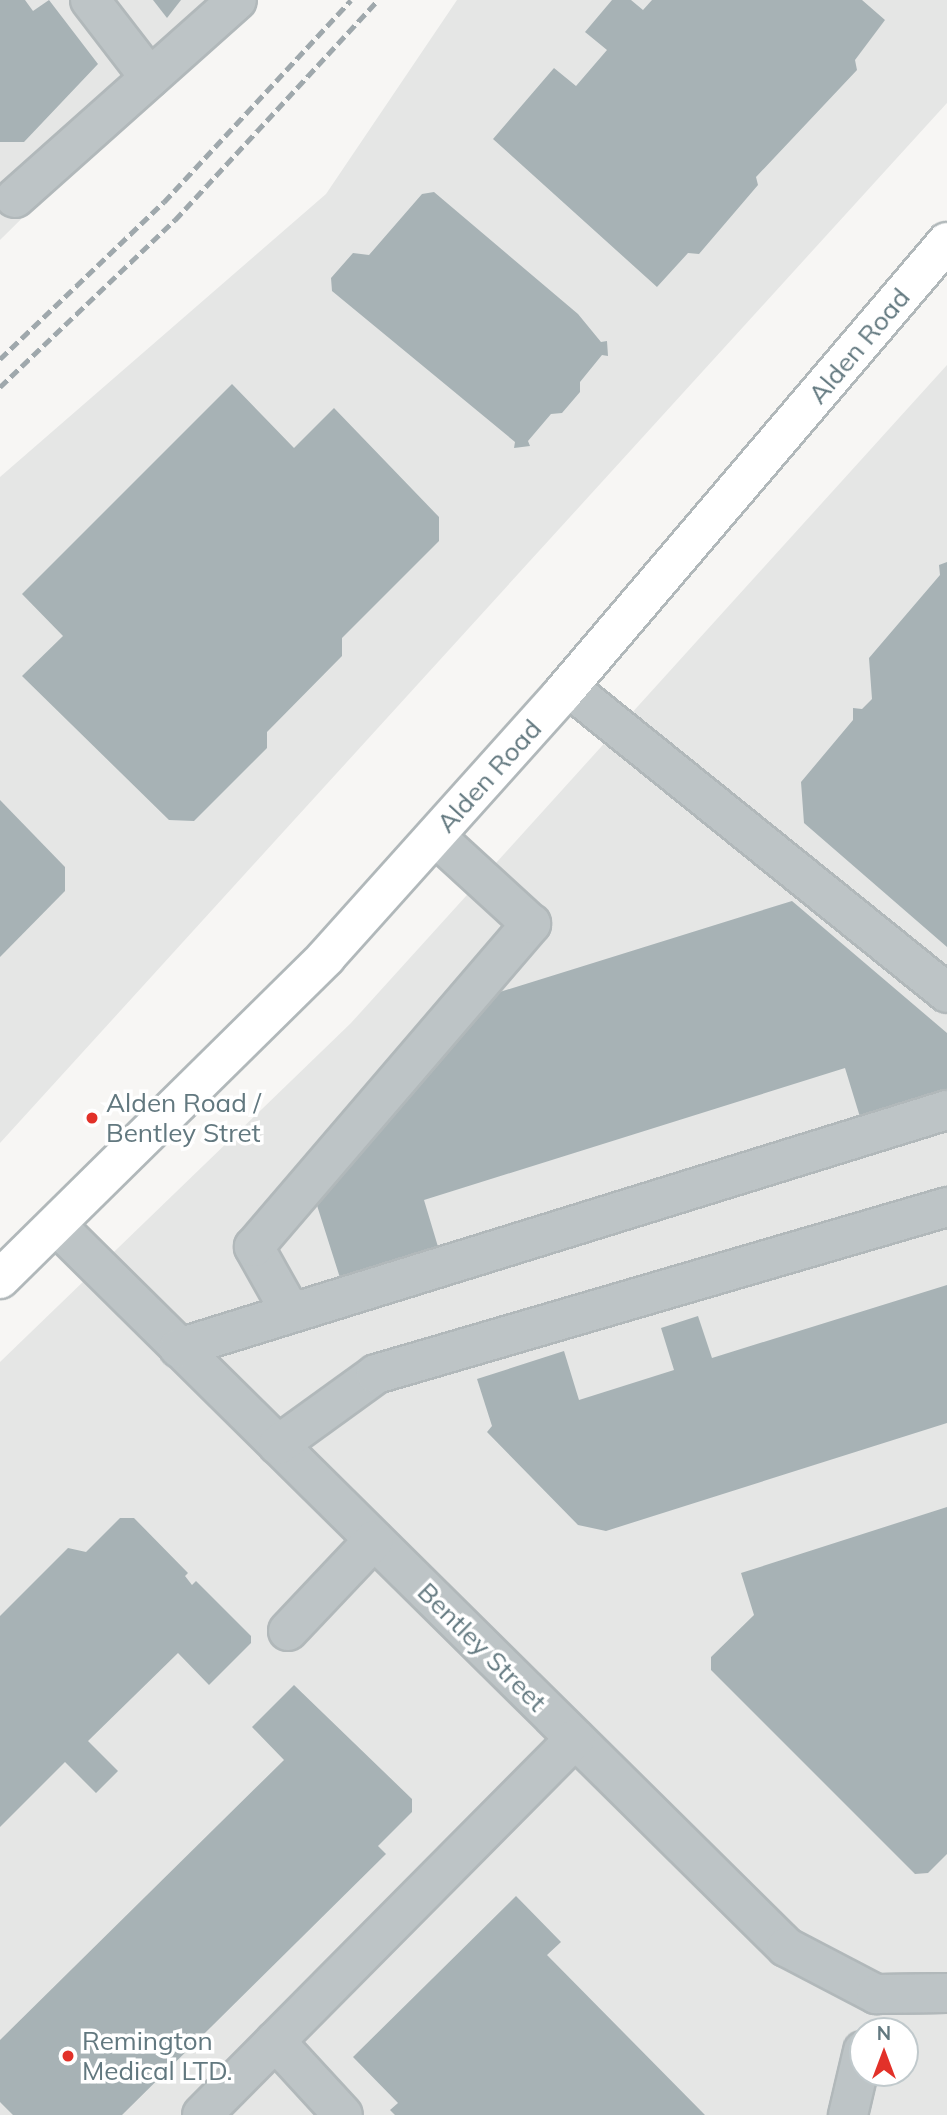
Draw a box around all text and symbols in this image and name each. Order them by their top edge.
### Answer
street label: Alden Road [802,282,916,410]
street label: Alden Road [430,713,548,839]
place label: Alden Road / Bentley Stret [106,1087,261,1148]
marker: Alden Road / Bentley Stret [84,1110,100,1126]
street label: Bentley Street [411,1576,553,1718]
north arrow [849,2017,919,2087]
text: N [877,2021,891,2045]
place label: Remington Medical LTD. [82,2025,233,2086]
marker: Remington Medical LTD. [60,2048,76,2064]

